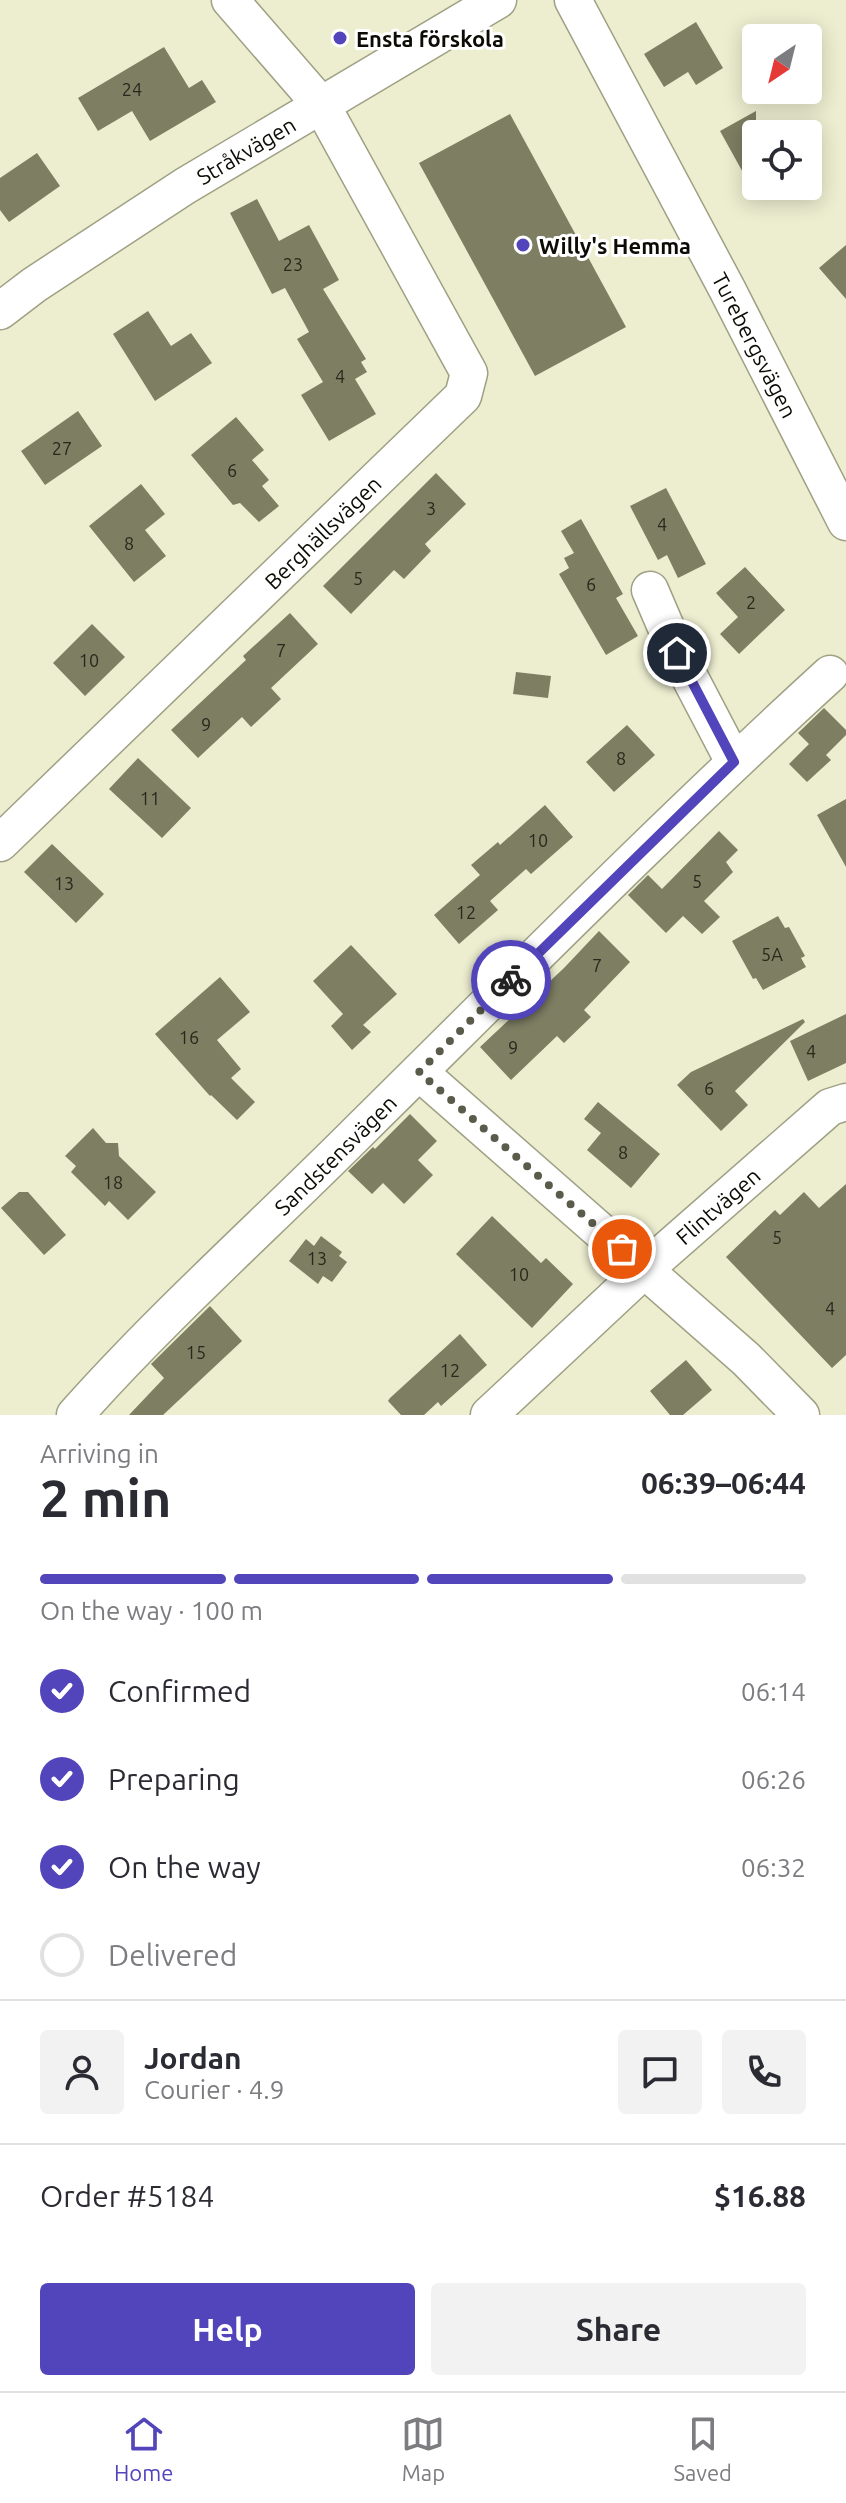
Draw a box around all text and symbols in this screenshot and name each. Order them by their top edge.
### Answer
north arrow [742,24,822,104]
map controls [742,24,822,200]
place label: Ensta förskola [356,26,504,51]
marker: Ensta förskola [331,29,349,47]
house number: 24 [122,79,142,99]
street label: Stråkvägen [192,111,300,189]
button: locate [742,120,822,200]
place label: Willy's Hemma [539,233,691,258]
marker: Willy's Hemma [514,236,532,254]
house number: 23 [283,254,303,274]
street label: Turebergsvägen [708,268,803,421]
house number: 4 [335,366,345,386]
house number: 27 [52,438,72,458]
house number: 6 [227,460,237,480]
street label: Berghällsvägen [259,470,385,593]
house number: 3 [426,498,436,518]
house number: 4 [657,514,667,534]
house number: 8 [124,533,134,553]
house number: 5 [353,568,363,588]
house number: 6 [586,574,596,594]
house number: 2 [746,592,756,612]
pin [643,619,711,687]
icon: home [655,631,699,675]
house number: 7 [276,640,286,660]
house number: 10 [79,650,99,670]
house number: 9 [201,714,211,734]
house number: 8 [616,748,626,768]
house number: 11 [140,788,160,808]
house number: 10 [528,830,548,850]
house number: 5 [692,871,702,891]
house number: 13 [54,873,74,893]
house number: 12 [456,902,476,922]
courier [471,940,551,1020]
house number: 5A [761,944,783,964]
house number: 7 [592,955,602,975]
icon: bike [489,958,533,1002]
house number: 16 [179,1027,199,1047]
house number: 9 [508,1037,518,1057]
house number: 4 [806,1041,816,1061]
house number: 6 [704,1078,714,1098]
street label: Sandstensvägen [269,1089,401,1220]
house number: 8 [618,1142,628,1162]
street label: Flintvägen [670,1162,765,1249]
house number: 18 [103,1172,123,1192]
pin [588,1215,656,1283]
icon: bag [600,1227,644,1271]
house number: 5 [772,1227,782,1247]
house number: 13 [307,1248,327,1268]
house number: 10 [509,1264,529,1284]
house number: 4 [825,1298,835,1318]
house number: 15 [186,1342,206,1362]
house number: 12 [440,1360,460,1380]
text: Arriving in [40,1439,159,1468]
text: 06:39–06:44 [641,1466,806,1500]
text: 2 min [40,1469,171,1527]
text: On the way · 100 m [40,1596,263,1625]
icon: check [40,1669,84,1713]
text: Confirmed [108,1674,251,1708]
text: 06:14 [741,1677,806,1706]
icon: check [40,1757,84,1801]
text: Preparing [108,1762,240,1796]
text: 06:26 [741,1765,806,1794]
icon: check [40,1845,84,1889]
text: On the way [108,1850,261,1884]
text: 06:32 [741,1853,806,1882]
text: Delivered [108,1938,237,1972]
button: person [40,2030,124,2114]
button: chat [618,2030,702,2114]
button: phone [722,2030,806,2114]
text: Jordan [144,2041,242,2075]
text: Courier · 4.9 [144,2075,284,2104]
text: Order #5184 [40,2179,214,2213]
text: $16.88 [714,2179,806,2213]
button: Help [40,2283,415,2375]
button: Share [431,2283,806,2375]
tab: Home [114,2412,173,2485]
tab: Map [401,2412,445,2485]
tab: Saved [673,2412,732,2485]

